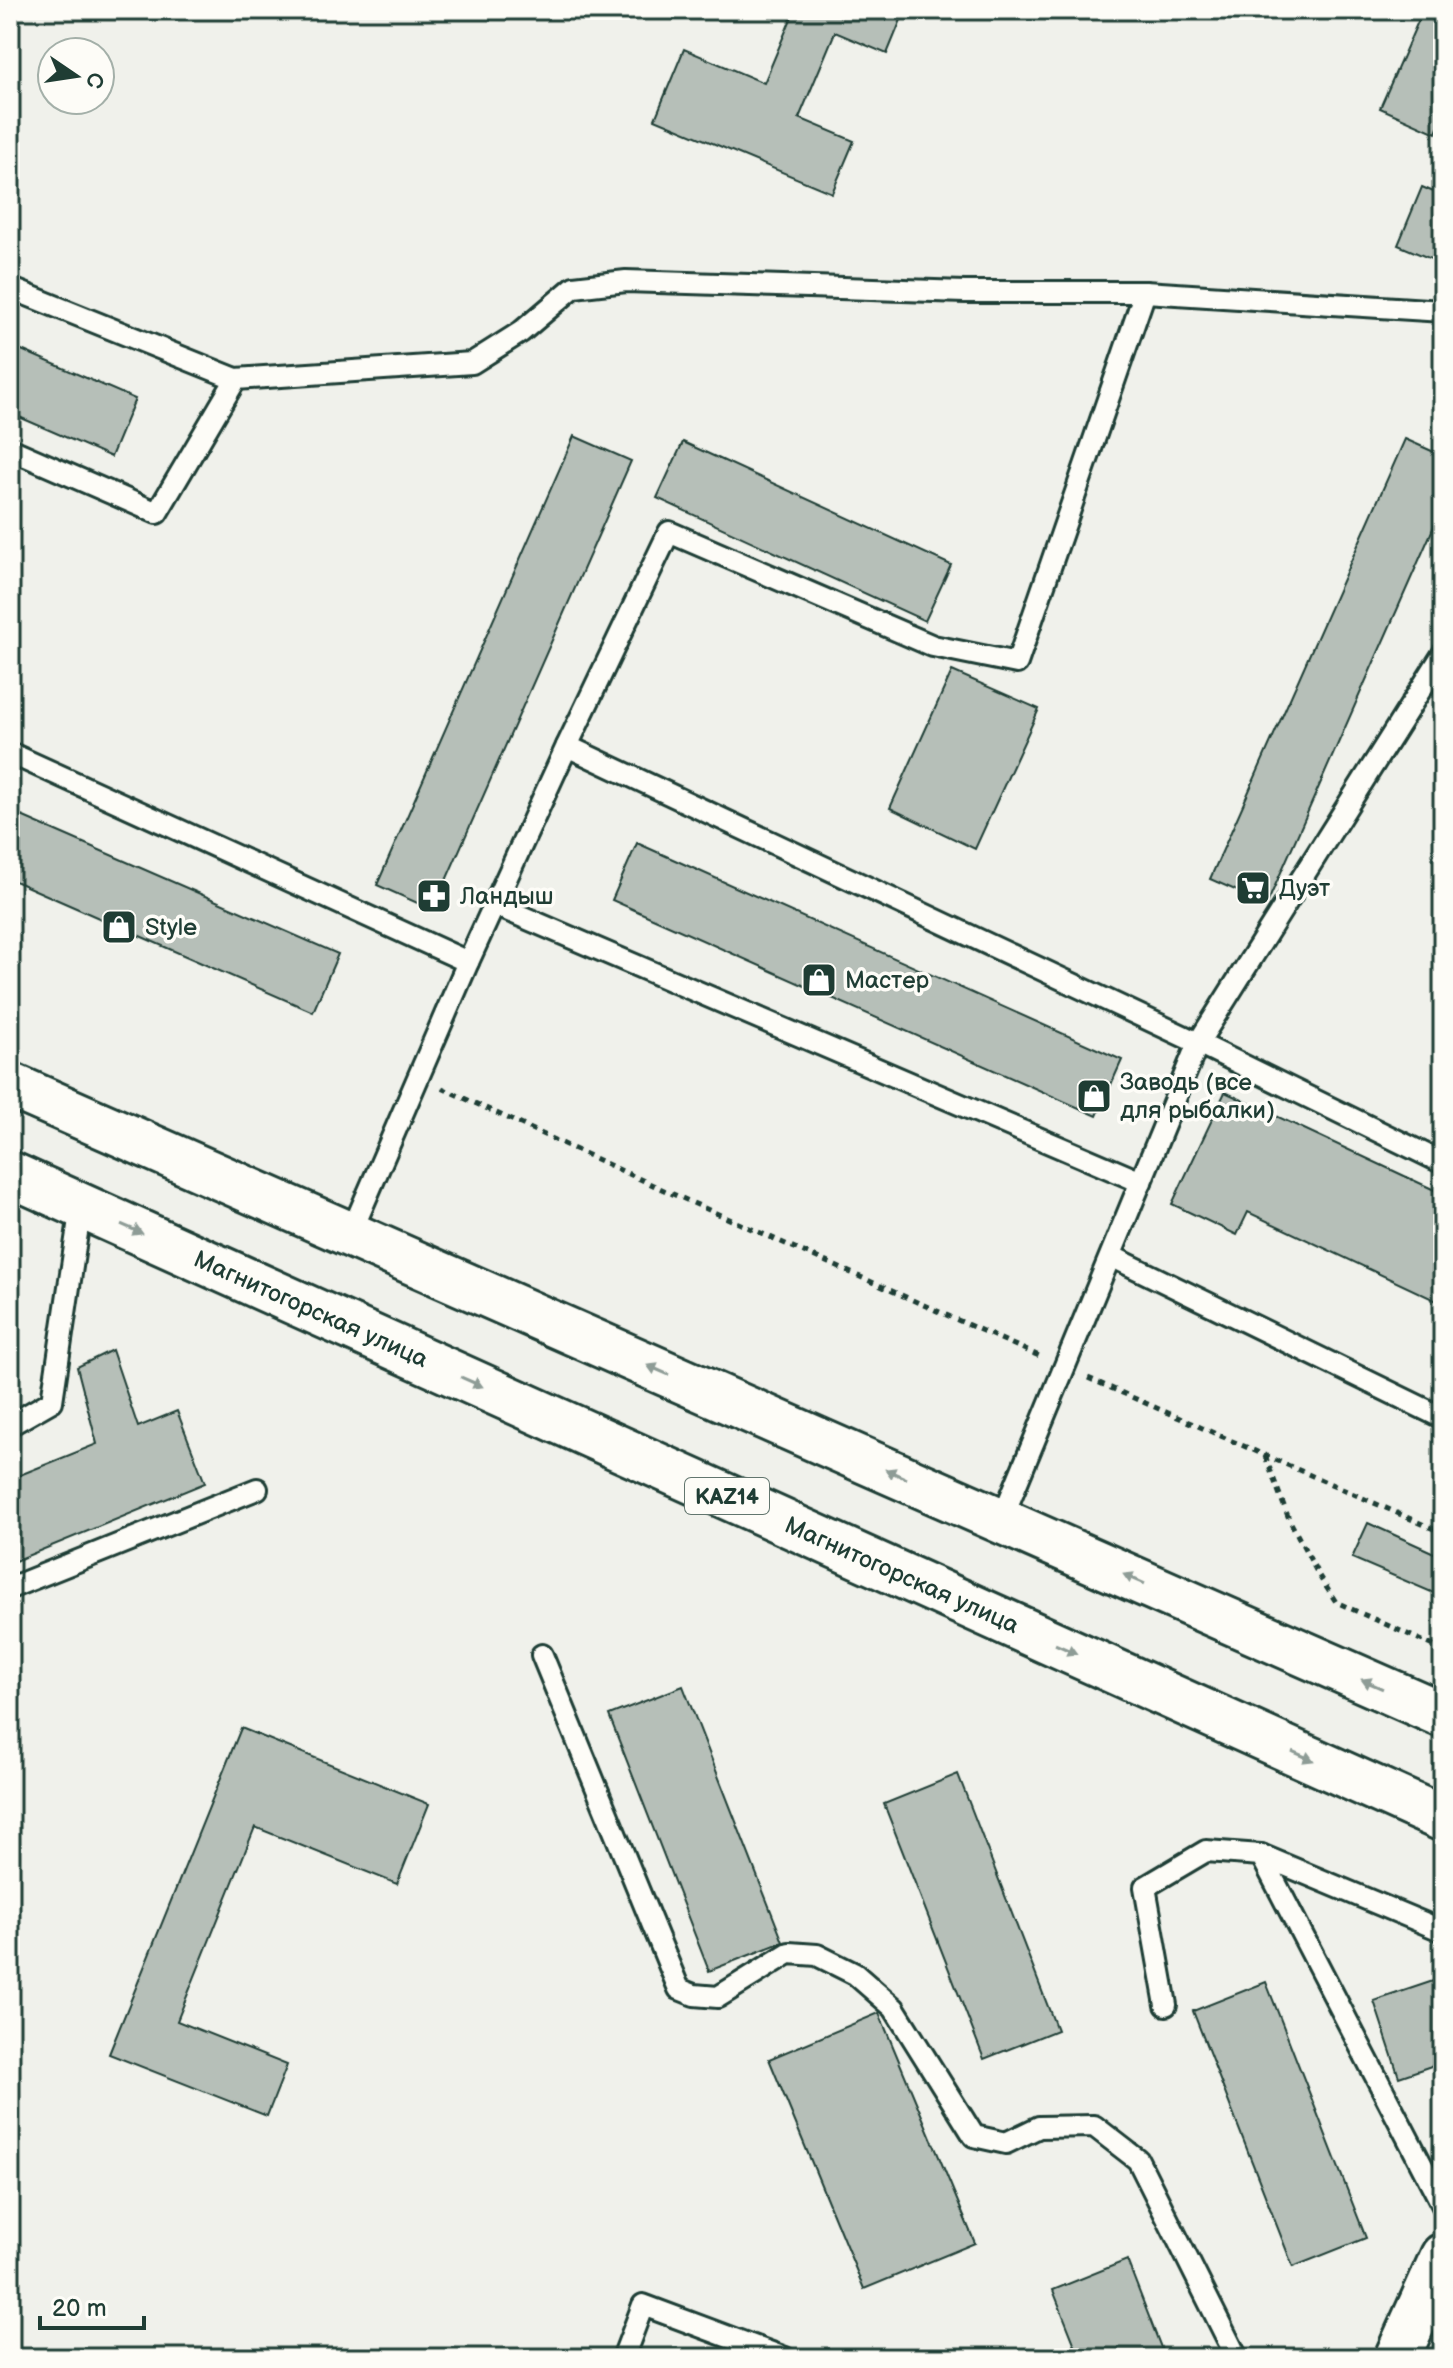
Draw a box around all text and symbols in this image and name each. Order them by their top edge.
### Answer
north arrow [36,36,116,116]
text: С [79,70,109,91]
supermarket icon: Дуэт [1234,869,1272,907]
place label: Дуэт [1279,874,1330,903]
pharmacy icon: Ландыш [415,877,453,915]
place label: Ландыш [459,882,553,911]
shop icon: Style [100,908,138,946]
place label: Style [145,913,197,942]
shop icon: Мастер [800,961,838,999]
place label: Мастер [845,966,930,995]
place label: Заводь (все для рыбалки) [1120,1068,1275,1125]
shop icon: Заводь (все для рыбалки) [1075,1077,1113,1115]
one-way arrow [121,1222,144,1236]
street label: Магнитогорская улица [189,1245,432,1374]
one-way arrow [646,1363,669,1377]
one-way arrow [460,1375,483,1388]
one-way arrow [884,1468,908,1481]
road number: KAZ14 [685,1478,769,1514]
street label: Магнитогорская улица [780,1511,1023,1640]
one-way arrow [1122,1572,1146,1586]
one-way arrow [1054,1642,1078,1656]
one-way arrow [1360,1677,1383,1691]
one-way arrow [1291,1749,1315,1762]
scale bar [40,2280,144,2330]
text: 20 m [52,2294,107,2323]

